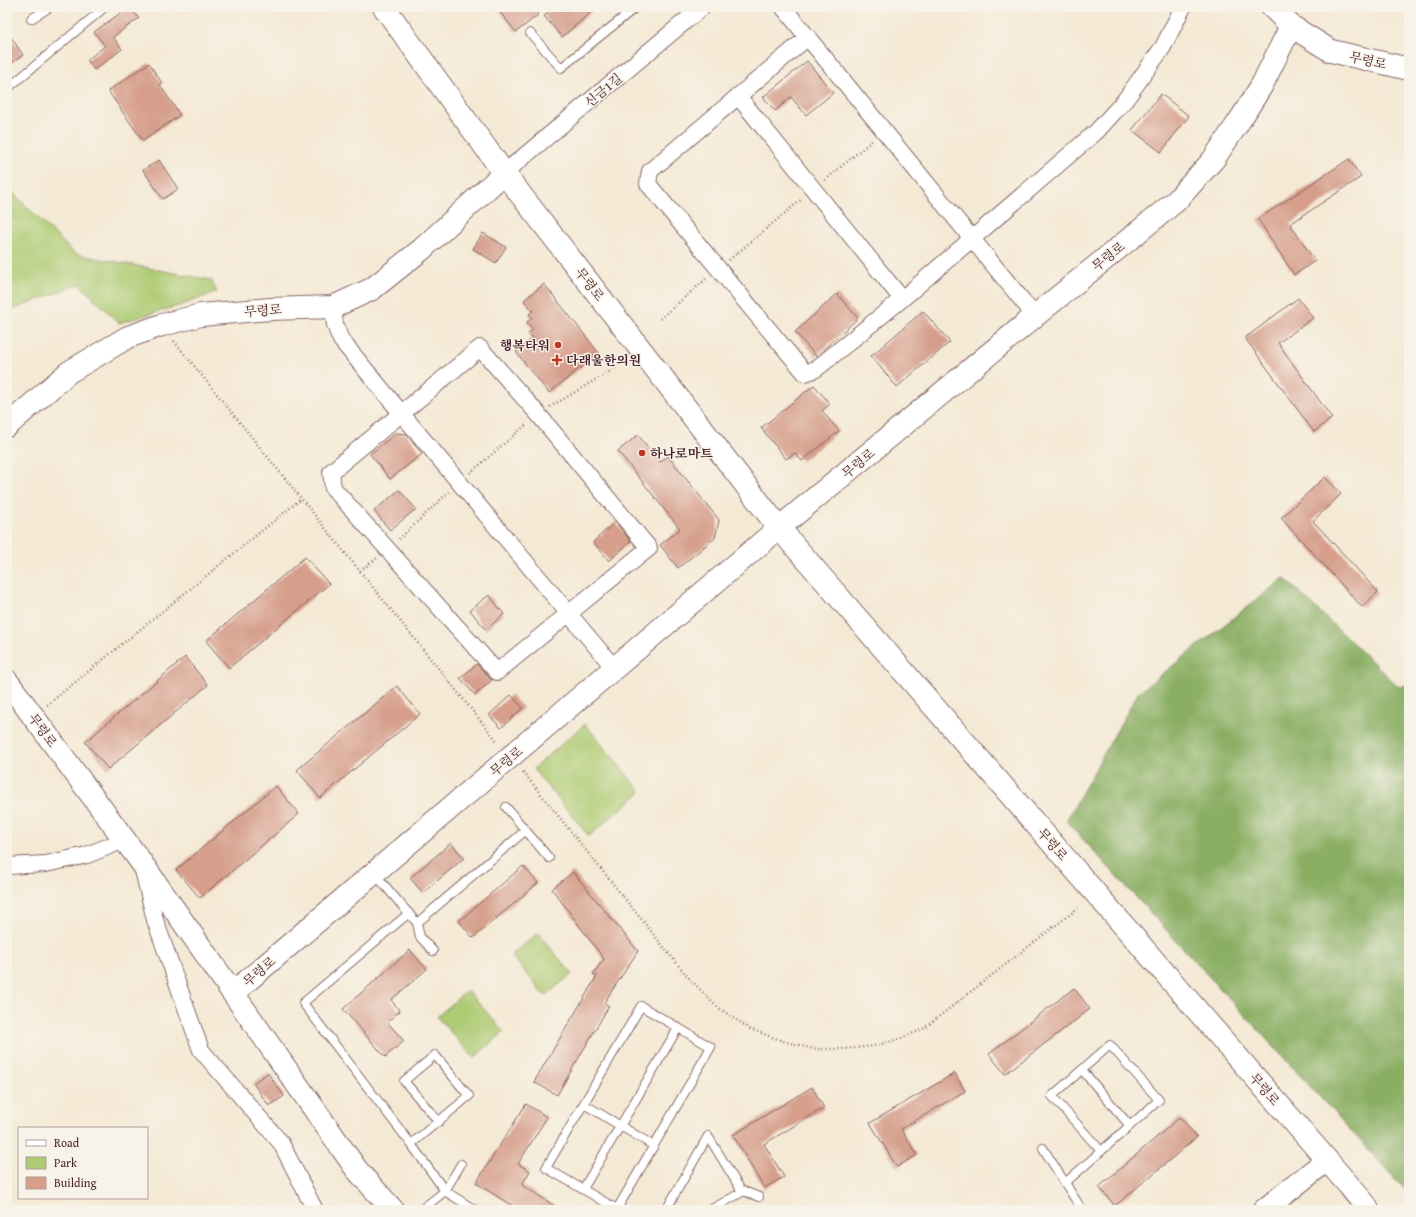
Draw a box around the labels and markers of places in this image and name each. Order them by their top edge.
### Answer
place label: 행복타워 [500,336,550,355]
marker: 행복타워 [553,340,563,350]
place label: 다래울한의원 [566,351,641,370]
marker: 다래울한의원 [551,354,563,366]
place label: 하나로마트 [650,444,713,463]
marker: 하나로마트 [637,448,647,458]

